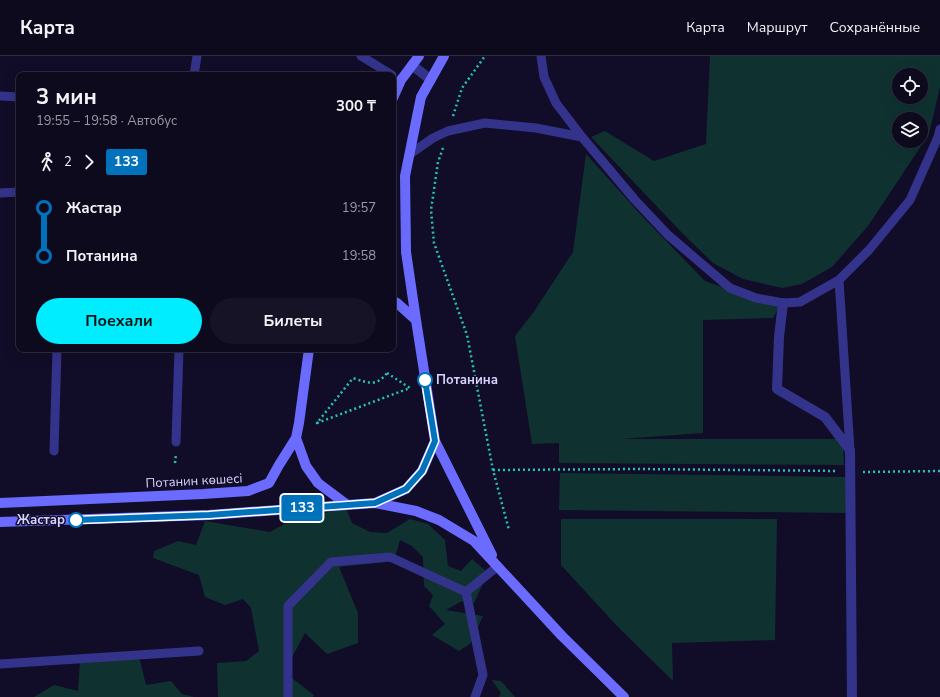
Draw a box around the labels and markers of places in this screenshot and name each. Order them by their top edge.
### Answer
place label: Потанина [436,371,498,389]
marker: Потанина [417,372,433,388]
place label: Жастар [17,511,65,529]
marker: Жастар [68,512,84,528]

